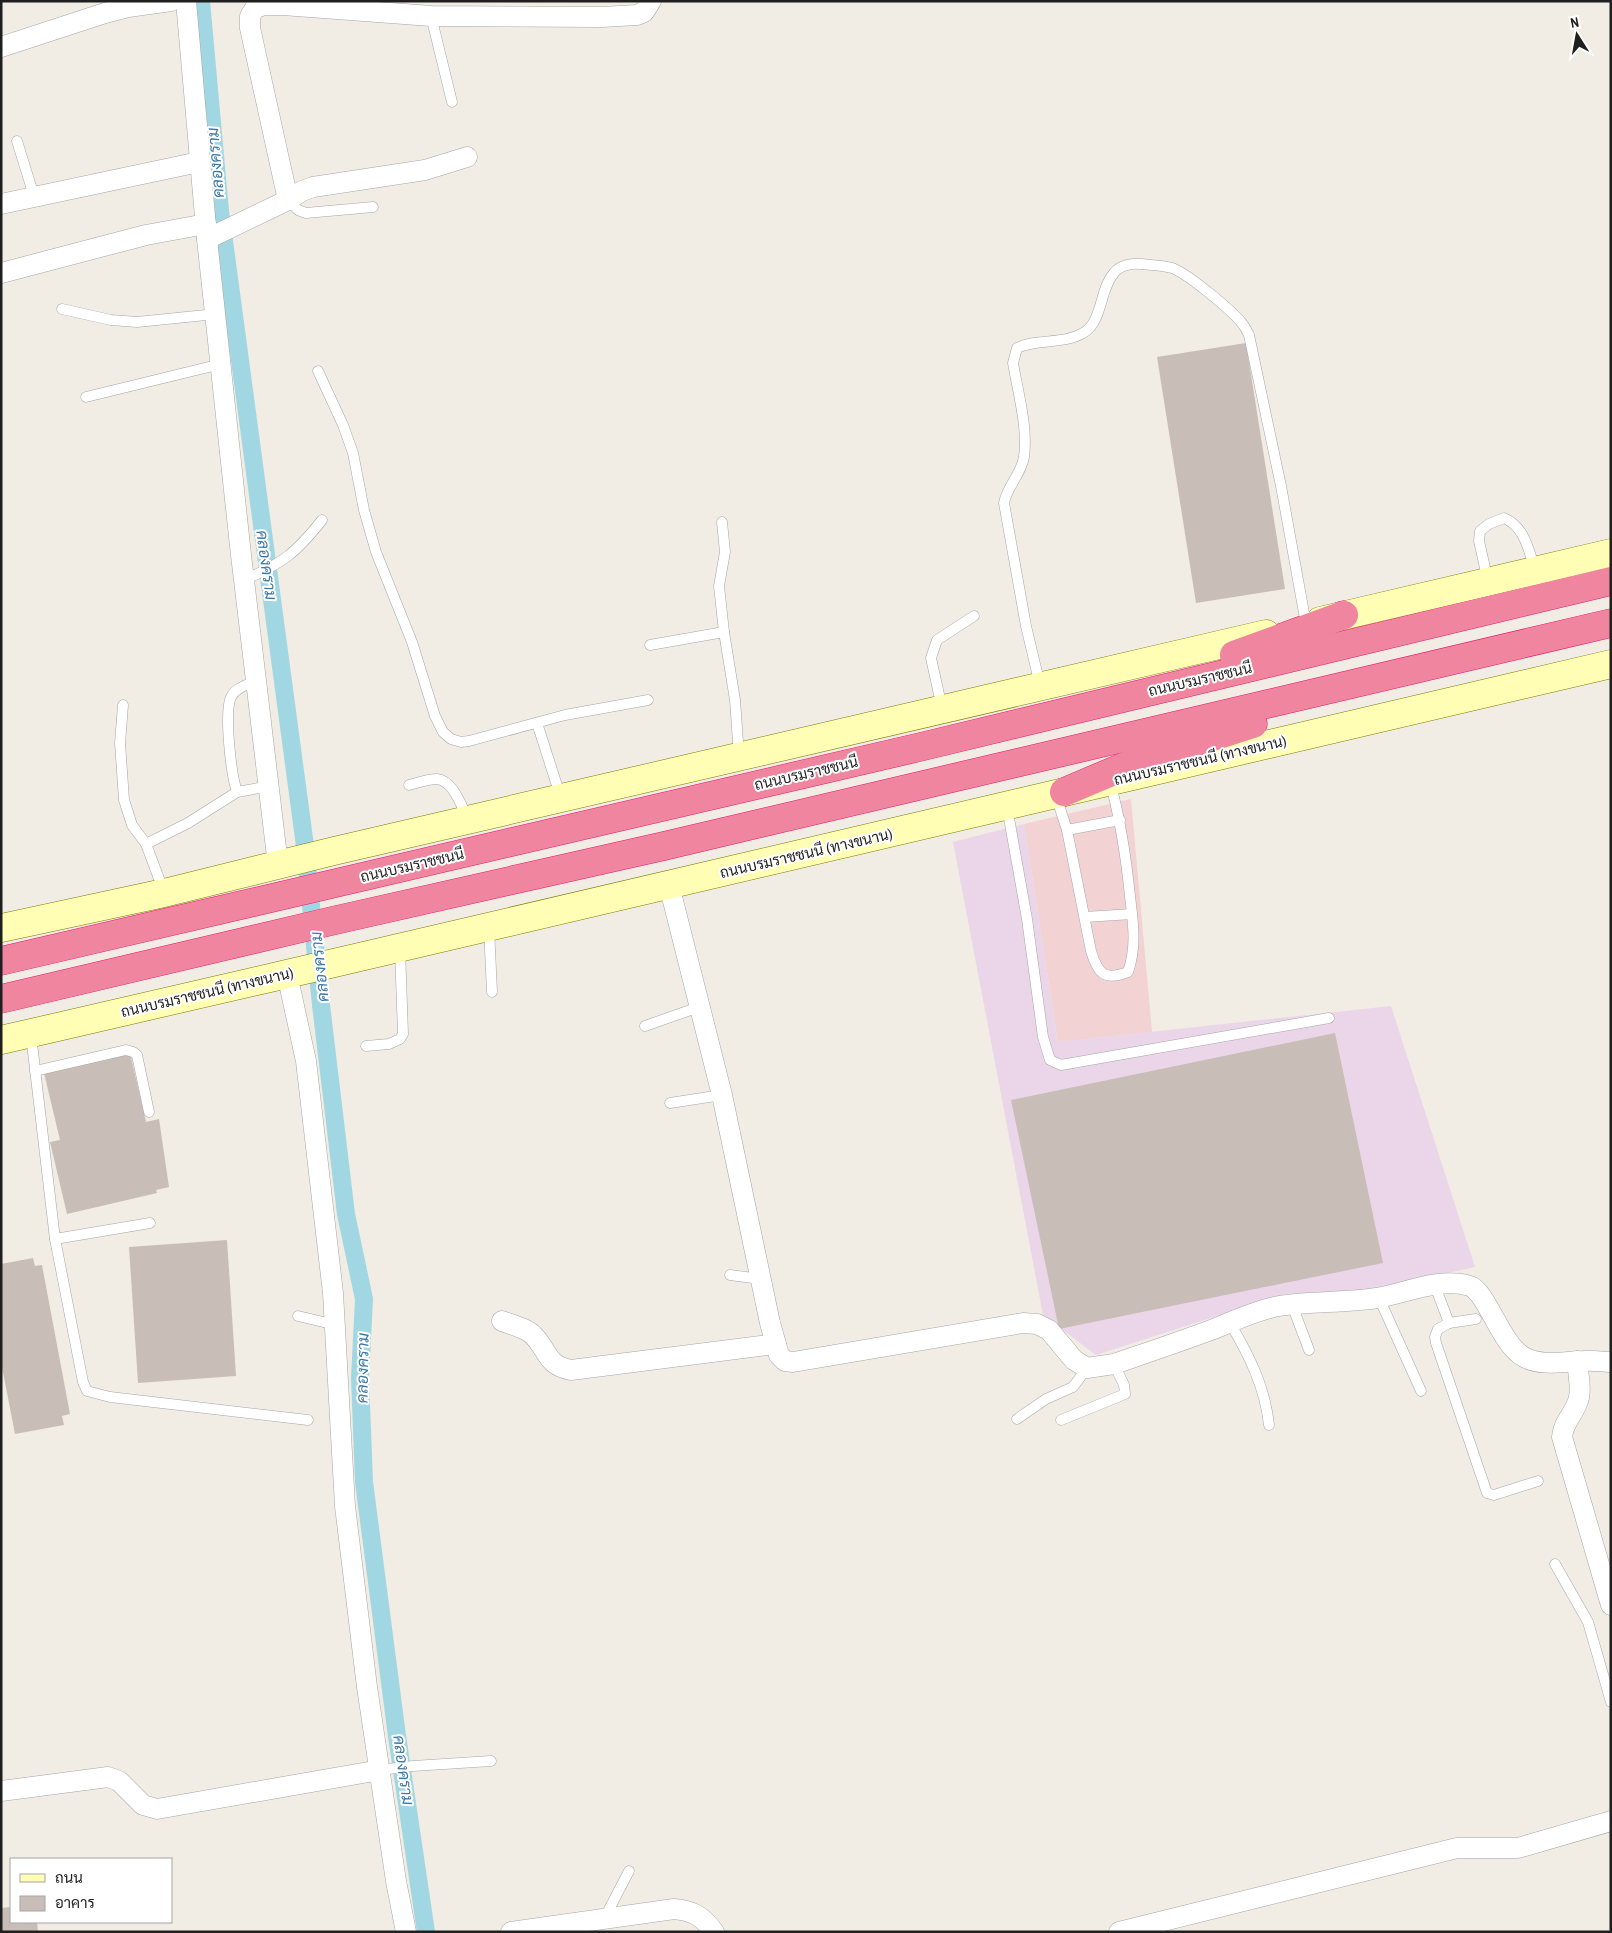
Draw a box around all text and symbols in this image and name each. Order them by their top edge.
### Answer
north arrow [1552,10,1602,60]
text: N [1569,13,1580,32]
water label: คลองคราม [201,127,229,199]
water label: คลองคราม [251,529,283,602]
street label: ถนนบรมราชชนนี [1146,657,1254,701]
street label: ถนนบรมราชชนนี (ทางขนาน) [1112,730,1288,790]
street label: ถนนบรมราชชนนี [752,751,860,795]
street label: ถนนบรมราชชนนี (ทางขนาน) [718,823,894,883]
street label: ถนนบรมราชชนนี [358,843,466,887]
water label: คลองคราม [304,931,334,1003]
street label: ถนนบรมราชชนนี (ทางขนาน) [119,962,295,1022]
water label: คลองคราม [350,1332,374,1403]
water label: คลองคราม [388,1734,420,1807]
legend [10,1858,172,1923]
text: ถนน [55,1867,83,1888]
text: อาคาร [55,1892,95,1913]

